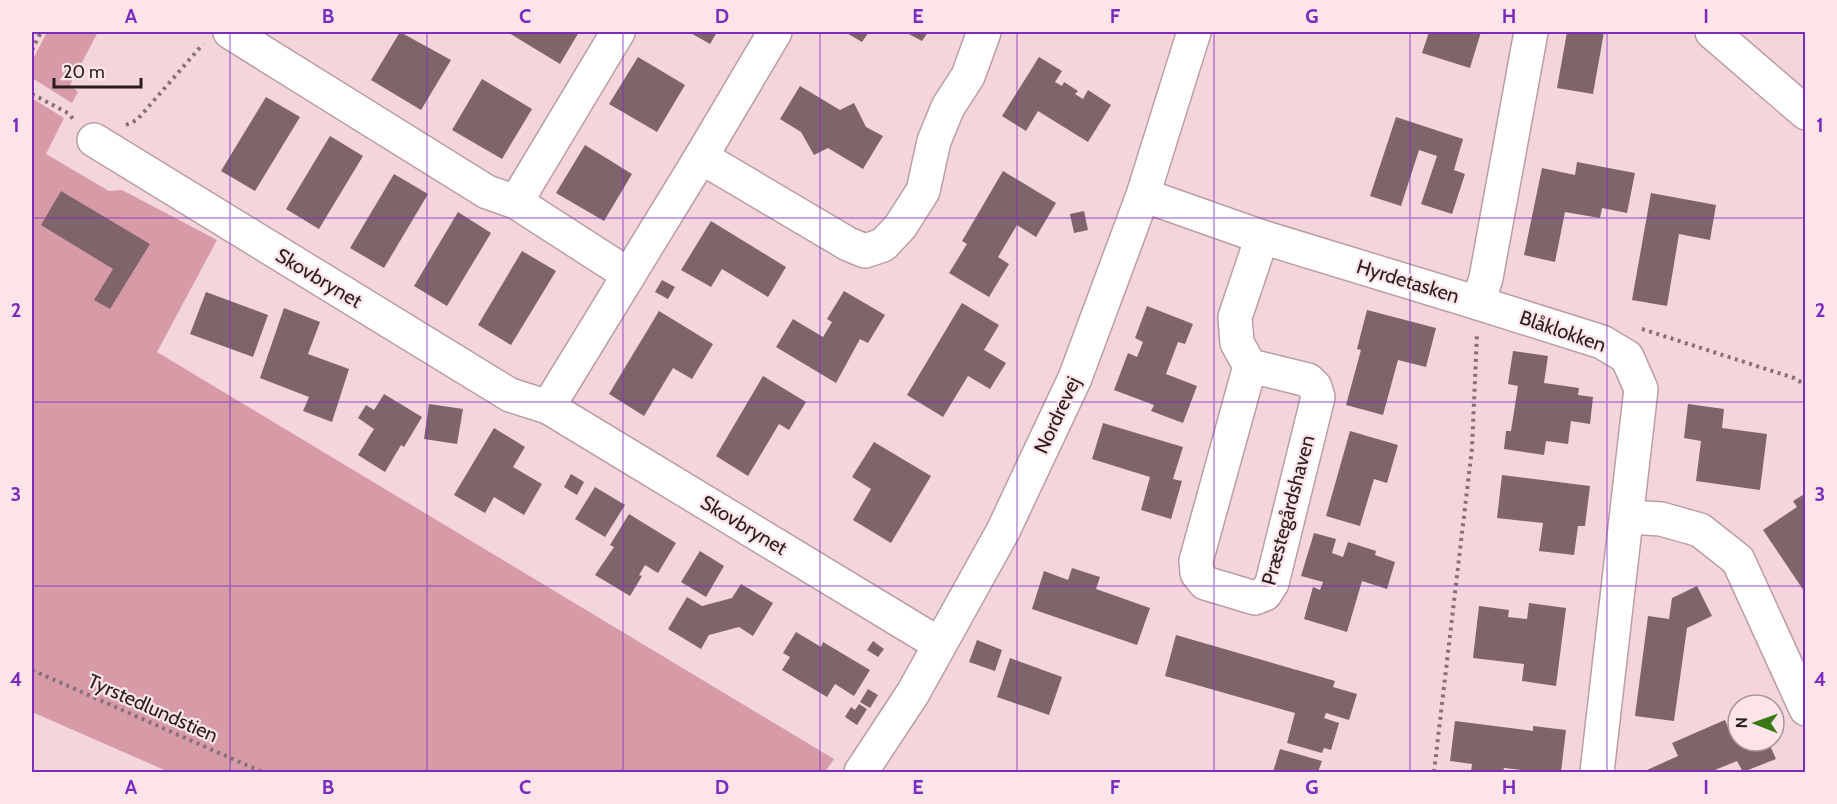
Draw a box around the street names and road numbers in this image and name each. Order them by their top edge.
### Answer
street label: Skovbrynet [271,243,367,313]
street label: Hyrdetasken [1354,254,1462,308]
street label: Blåklokken [1517,305,1609,357]
street label: Nordrevej [1029,373,1085,457]
street label: Præstegårdshaven [1256,432,1320,588]
street label: Skovbrynet [696,490,792,560]
street label: Tyrstedlundstien [84,669,222,747]

